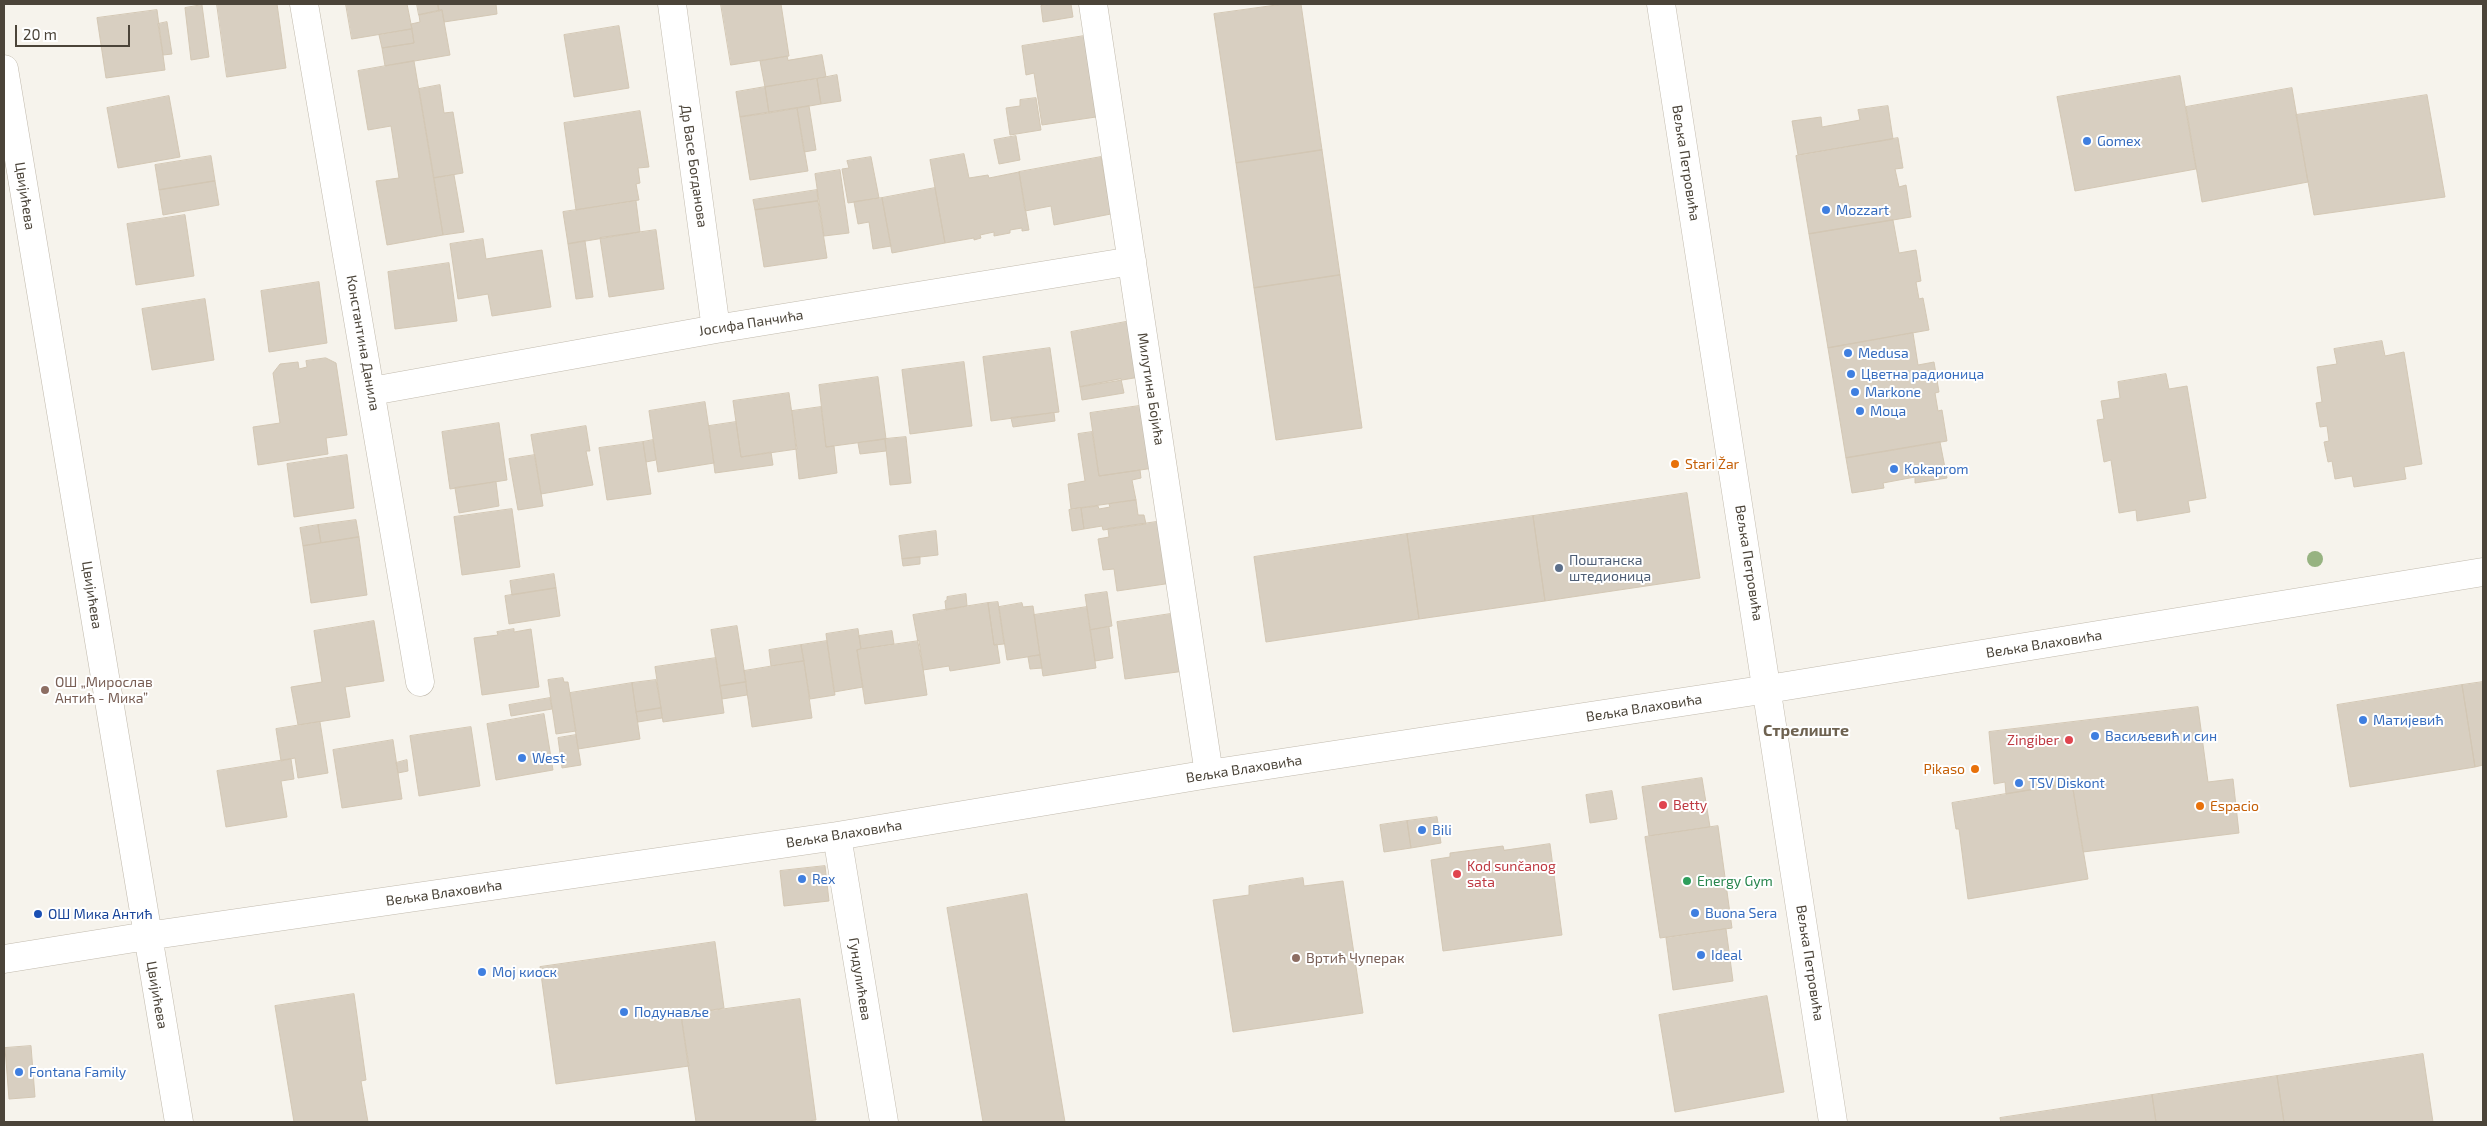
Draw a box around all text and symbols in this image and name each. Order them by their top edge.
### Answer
scale bar [18,15,132,47]
text: 20 m [23,25,57,43]
street label: Др Васе Богданова [677,103,711,229]
street label: Вељка Петровића [1669,104,1703,222]
place label: Gomex [2097,133,2141,149]
marker: Gomex [2081,135,2093,147]
street label: Цвијићева [11,161,39,231]
place label: Mozzart [1836,202,1889,218]
marker: Mozzart [1820,204,1832,216]
street label: Константина Данила [343,274,383,412]
street label: Јосифа Панчића [698,306,804,340]
street label: Милутина Бојића [1134,331,1168,447]
place label: Medusa [1858,345,1909,361]
marker: Medusa [1842,347,1854,359]
place label: Цветна радионица [1861,366,1984,382]
marker: Цветна радионица [1845,368,1857,380]
place label: Markone [1865,384,1921,400]
marker: Markone [1849,386,1861,398]
place label: Моца [1870,403,1906,419]
marker: Моца [1854,405,1866,417]
place label: Stari Žar [1685,456,1739,472]
marker: Stari Žar [1669,458,1681,470]
place label: Kokaprom [1904,461,1969,477]
marker: Kokaprom [1888,463,1900,475]
street label: Вељка Петровића [1732,504,1766,622]
place label: Поштанска штедионица [1569,552,1651,584]
street label: Цвијићева [78,560,106,630]
marker: Поштанска штедионица [1553,562,1565,574]
street label: Вељка Влаховића [1985,627,2103,661]
place label: ОШ „Мирослав Антић - Мика” [55,674,153,706]
marker: ОШ „Мирослав Антић - Мика” [39,684,51,696]
street label: Вељка Влаховића [1585,691,1703,725]
place label: Матијевић [2373,712,2443,728]
marker: Матијевић [2357,714,2369,726]
district label: Стрелиште [1763,721,1849,741]
place label: Васиљевић и син [2105,728,2217,744]
marker: Васиљевић и син [2089,730,2101,742]
place label: Zingiber [2007,732,2059,748]
marker: Zingiber [2063,734,2075,746]
place label: West [532,750,565,766]
marker: West [516,752,528,764]
street label: Вељка Влаховића [1185,752,1303,786]
place label: Pikaso [1923,761,1965,777]
marker: Pikaso [1969,763,1981,775]
place label: TSV Diskont [2029,775,2105,791]
marker: TSV Diskont [2013,777,2025,789]
place label: Betty [1673,797,1707,813]
place label: Espacio [2210,798,2259,814]
marker: Betty [1657,799,1669,811]
marker: Espacio [2194,800,2206,812]
street label: Вељка Влаховића [785,817,903,851]
place label: Bili [1432,822,1452,838]
marker: Bili [1416,824,1428,836]
place label: Kod sunčanog sata [1467,858,1556,890]
marker: Kod sunčanog sata [1451,868,1463,880]
place label: Rex [812,871,835,887]
marker: Rex [796,873,808,885]
place label: Energy Gym [1697,873,1773,889]
marker: Energy Gym [1681,875,1693,887]
street label: Вељка Влаховића [385,877,503,909]
street label: Вељка Петровића [1793,904,1827,1022]
place label: Buona Sera [1705,905,1777,921]
place label: ОШ Мика Антић [48,906,152,922]
marker: Buona Sera [1689,907,1701,919]
marker: ОШ Мика Антић [32,908,44,920]
street label: Гундулићева [845,936,875,1022]
place label: Ideal [1711,947,1742,963]
marker: Ideal [1695,949,1707,961]
place label: Вртић Чуперак [1306,950,1404,966]
marker: Вртић Чуперак [1290,952,1302,964]
street label: Цвијићева [143,960,171,1030]
place label: Мој киоск [492,964,557,980]
marker: Мој киоск [476,966,488,978]
place label: Подунавље [634,1004,709,1020]
marker: Подунавље [618,1006,630,1018]
place label: Fontana Family [29,1064,126,1080]
marker: Fontana Family [13,1066,25,1078]

